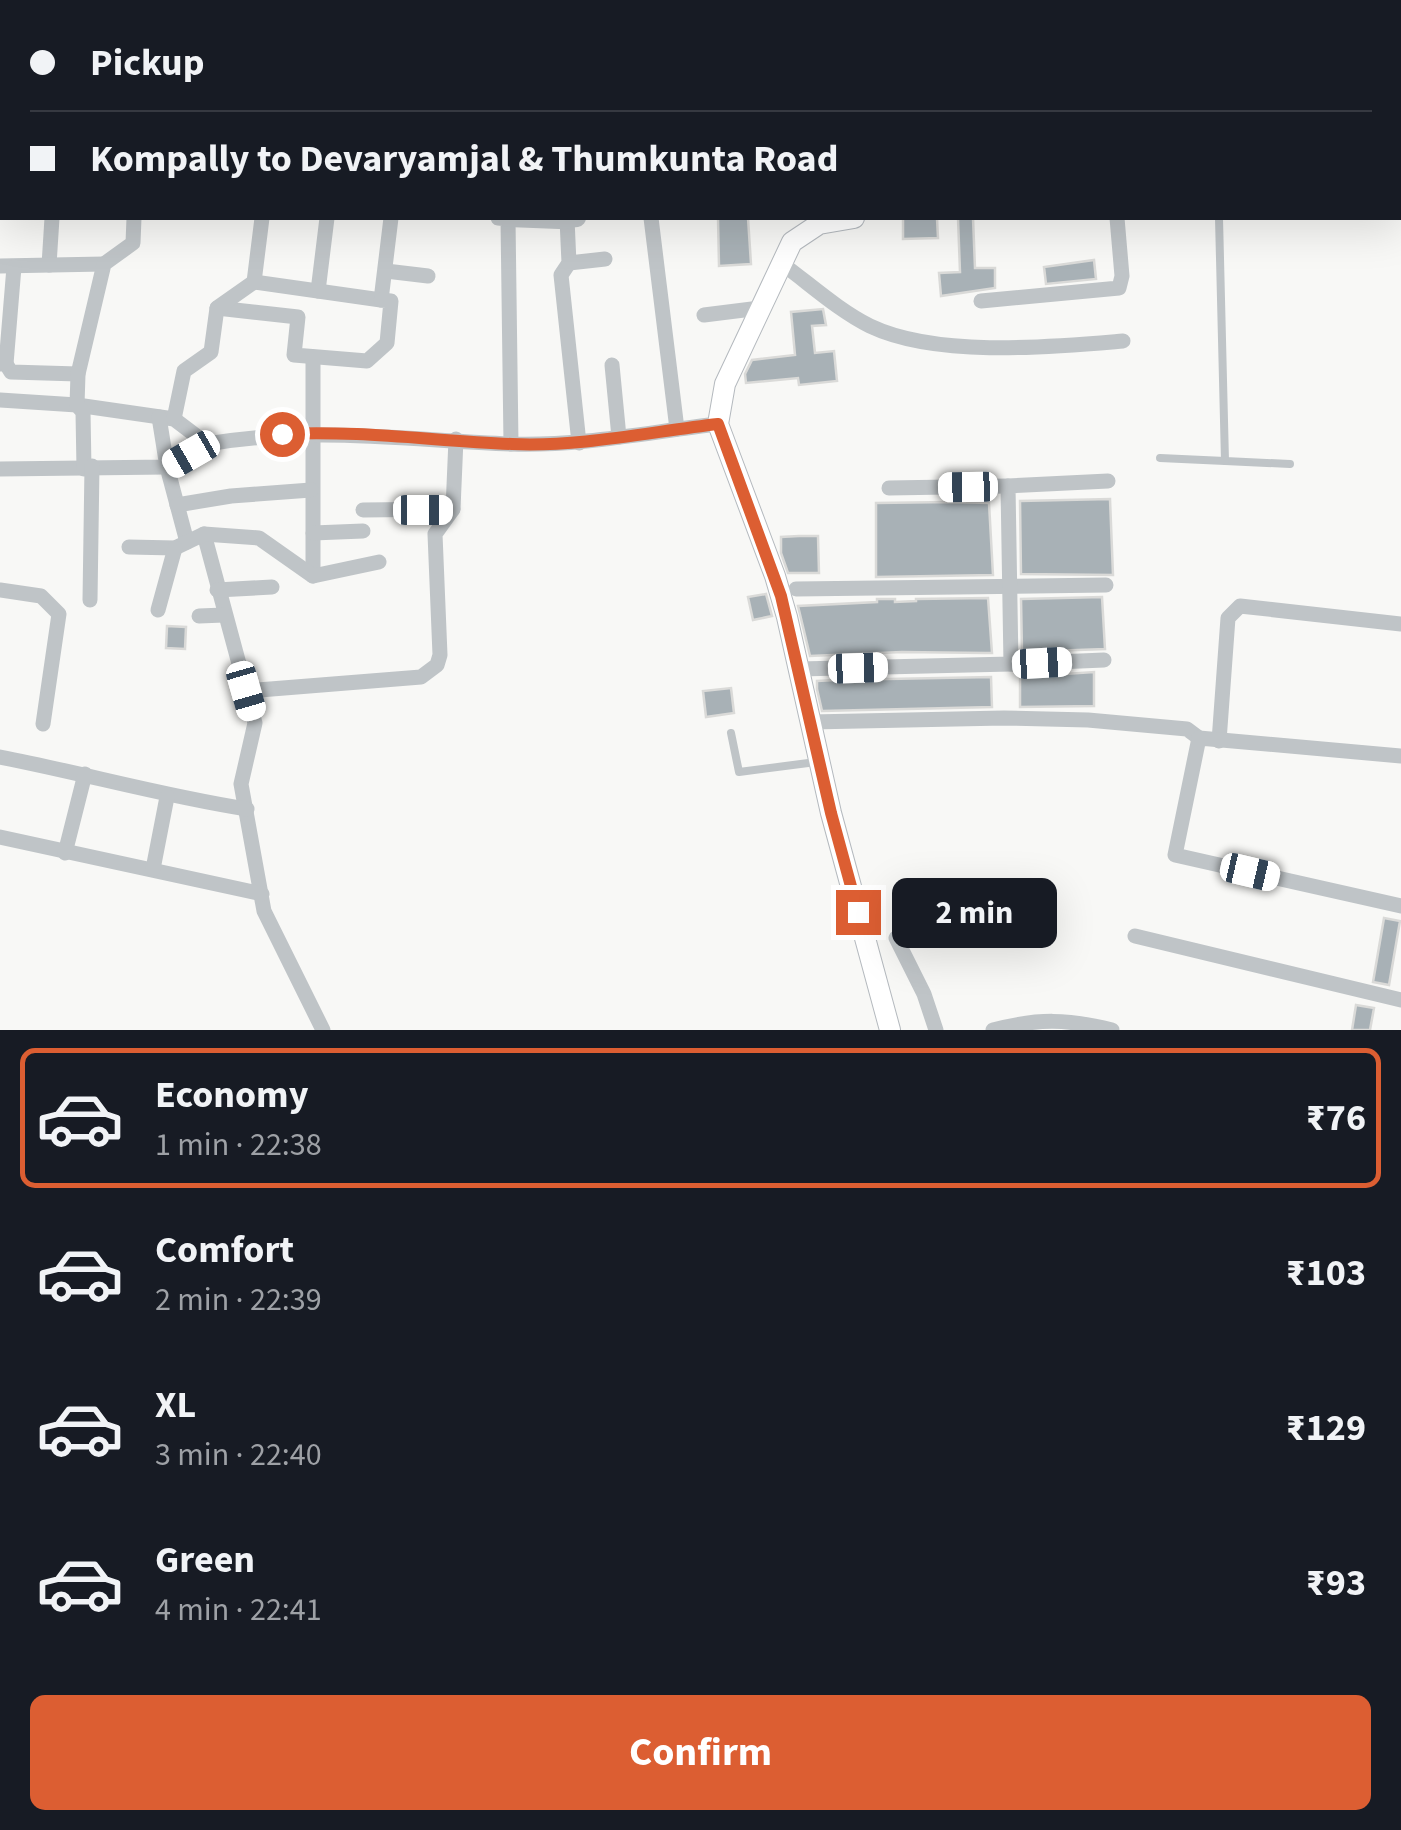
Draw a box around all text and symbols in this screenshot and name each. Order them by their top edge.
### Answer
text: Pickup [90,36,204,90]
text: Kompally to Devaryamjal & Thumkunta Road [90,132,838,186]
route start [260,412,305,457]
car [158,426,224,482]
car [938,471,998,503]
car [393,495,453,525]
car [1011,646,1073,680]
car [827,652,889,684]
car [223,658,269,724]
car [1217,851,1283,893]
callout: 2 min [893,877,1058,947]
route end [836,890,881,935]
text: 2 min [936,890,1013,936]
text: Economy [155,1068,308,1122]
icon: car [35,1073,125,1163]
text: ₹76 [1306,1091,1366,1145]
text: 1 min · 22:38 [155,1122,322,1168]
text: Comfort [155,1223,294,1277]
icon: car [35,1228,125,1318]
text: ₹103 [1286,1246,1366,1300]
text: 2 min · 22:39 [155,1277,322,1323]
text: XL [155,1378,196,1432]
icon: car [35,1383,125,1473]
text: ₹129 [1286,1401,1366,1455]
text: 3 min · 22:40 [155,1432,322,1478]
text: Green [155,1533,255,1587]
icon: car [35,1538,125,1628]
text: ₹93 [1306,1556,1366,1610]
text: 4 min · 22:41 [155,1587,322,1633]
button: Confirm [30,1695,1371,1810]

